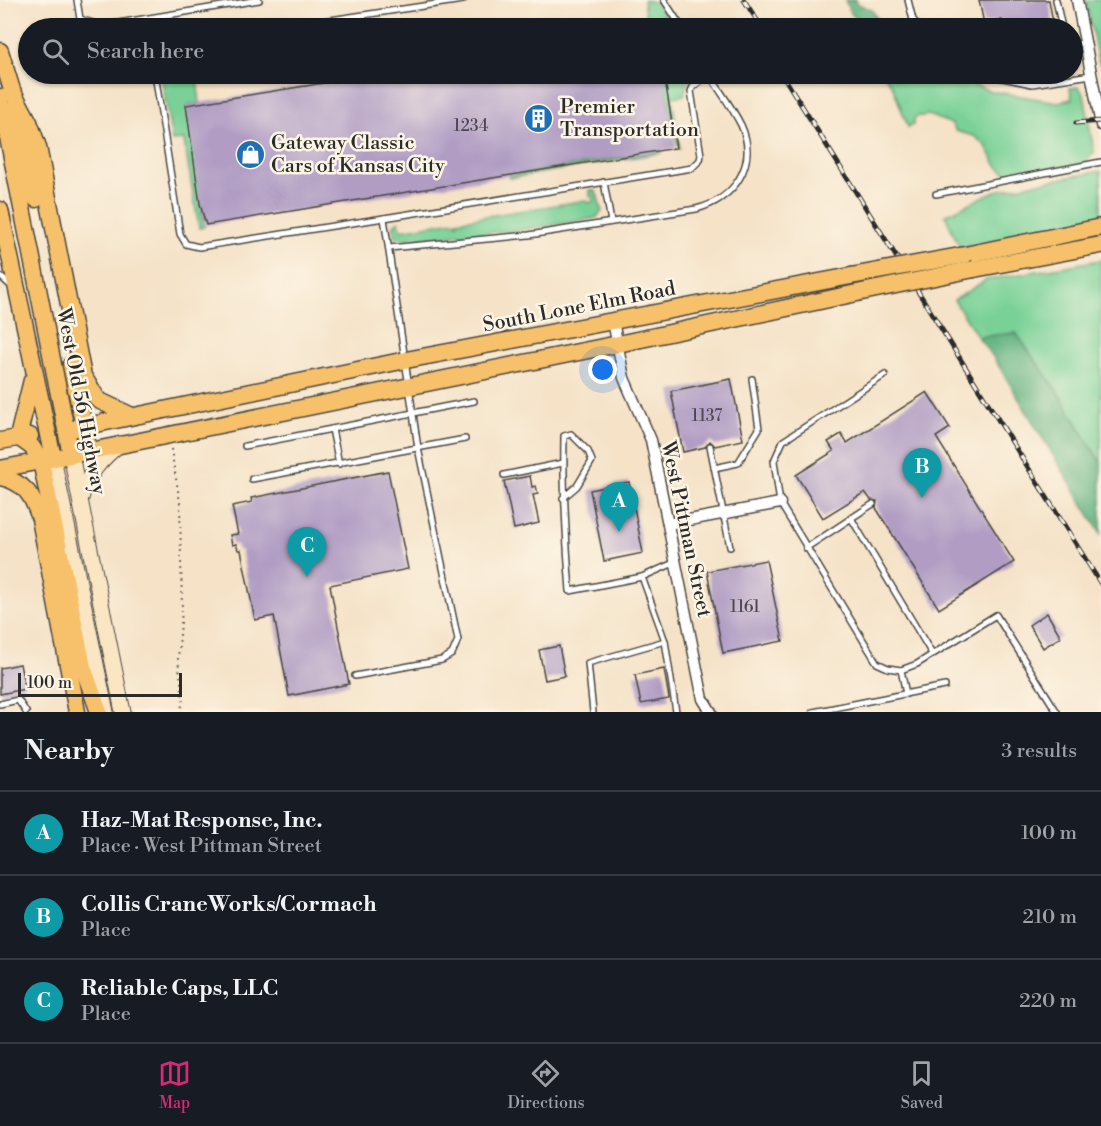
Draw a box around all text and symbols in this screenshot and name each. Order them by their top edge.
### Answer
search box [18,18,1083,84]
icon: search [39,35,72,68]
text: Search here [87,38,204,65]
place label: Premier Transportation [560,95,699,143]
building icon: Premier Transportation [523,102,555,134]
house number: 1234 [454,116,489,136]
place label: Gateway Classic Cars of Kansas City [271,131,445,179]
shop icon: Gateway Classic Cars of Kansas City [234,138,266,170]
street label: South Lone Elm Road [481,276,678,338]
street label: West Old 56 Highway [50,305,111,497]
your location [588,355,617,384]
house number: 1137 [692,406,722,426]
street label: West Pittman Street [654,438,716,620]
pin: B [902,448,942,498]
pin: A [600,482,638,532]
pin: C [288,528,326,577]
house number: 1161 [730,597,760,617]
scale bar [18,670,182,698]
text: 100 m [27,673,72,693]
text: Nearby [24,735,114,767]
text: 3 results [1001,739,1077,764]
text: Haz-Mat Response, Inc. [81,807,322,834]
text: A [36,821,51,846]
text: 100 m [1021,821,1077,846]
text: Place · West Pittman Street [81,834,322,859]
text: Collis CraneWorks/Cormach [81,891,377,918]
text: B [36,905,51,930]
text: 210 m [1022,905,1077,930]
text: Place [81,918,131,943]
text: Reliable Caps, LLC [81,975,278,1002]
text: C [36,989,51,1014]
text: 220 m [1019,989,1077,1014]
text: Place [81,1002,131,1027]
tab: Map [158,1057,191,1113]
tab: Directions [507,1057,585,1113]
tab: Saved [901,1057,943,1113]

